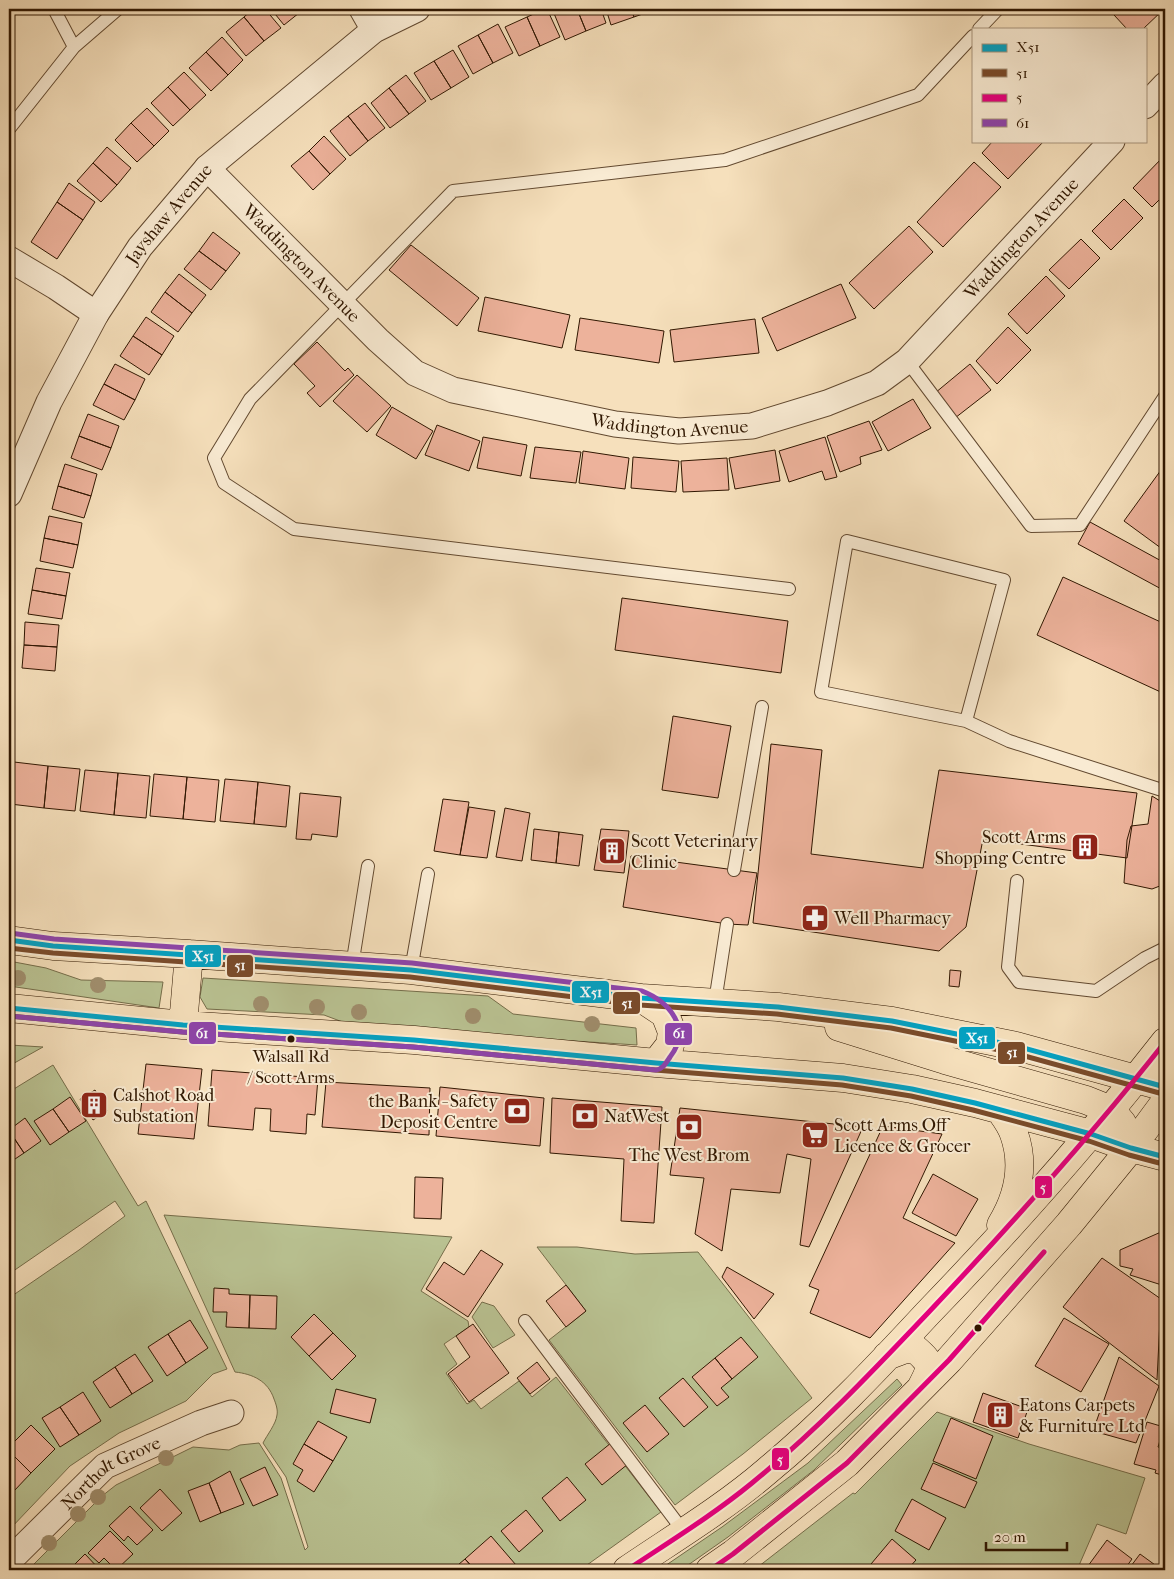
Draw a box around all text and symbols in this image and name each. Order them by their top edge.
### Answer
legend [972,28,1146,142]
text: X51 [1016,38,1040,56]
text: 51 [1016,64,1028,82]
text: 5 [1016,88,1022,106]
text: 61 [1016,114,1029,132]
street label: Jayshaw Avenue [121,160,217,270]
street label: Waddington Avenue [959,174,1083,304]
street label: Waddington Avenue [237,199,364,327]
street label: Waddington Avenue [588,409,749,442]
place label: Scott Arms Shopping Centre [935,827,1066,869]
place label: Scott Veterinary Clinic [631,831,759,873]
building icon: Scott Arms Shopping Centre [1070,832,1100,862]
building icon: Scott Veterinary Clinic [597,836,627,866]
pharmacy icon: Well Pharmacy [800,903,830,933]
place label: Well Pharmacy [833,908,952,929]
line badge: X51 [184,944,222,968]
text: X51 [191,948,214,965]
line badge: 51 [226,954,254,978]
text: 51 [234,957,246,974]
line badge: X51 [571,980,610,1004]
text: X51 [579,984,602,1001]
line badge: 51 [612,991,641,1015]
text: 51 [621,995,633,1012]
line badge: 61 [188,1021,217,1045]
line badge: 61 [664,1022,693,1046]
text: 61 [196,1025,208,1042]
text: 61 [673,1025,685,1042]
line badge: X51 [958,1026,996,1050]
text: X51 [965,1030,988,1047]
marker: Walsall Rd / Scott Arms [286,1034,296,1044]
line badge: 51 [997,1041,1026,1065]
text: 51 [1006,1044,1018,1061]
place label: Walsall Rd / Scott Arms [246,1046,335,1087]
place label: Calshot Road Substation [113,1085,215,1127]
building icon: Calshot Road Substation [79,1090,109,1120]
place label: the Bank - Safety Deposit Centre [368,1091,499,1133]
bank icon: the Bank - Safety Deposit Centre [502,1096,532,1126]
bank icon: NatWest [570,1101,600,1131]
place label: NatWest [604,1106,670,1127]
bank icon: The West Brom [674,1112,704,1142]
place label: Scott Arms Off Licence & Grocer [834,1115,971,1157]
supermarket icon: Scott Arms Off Licence & Grocer [800,1120,830,1150]
place label: The West Brom [629,1145,749,1166]
line badge: 5 [1034,1175,1053,1199]
text: 5 [1040,1179,1046,1196]
unlabelled marker [973,1323,983,1333]
place label: Eatons Carpets & Furniture Ltd [1019,1395,1145,1437]
building icon: Eatons Carpets & Furniture Ltd [985,1400,1015,1430]
street label: Northolt Grove [57,1432,164,1514]
line badge: 5 [771,1447,790,1471]
text: 5 [777,1451,783,1468]
scale bar [986,1519,1068,1551]
text: 20 m [994,1528,1026,1546]

